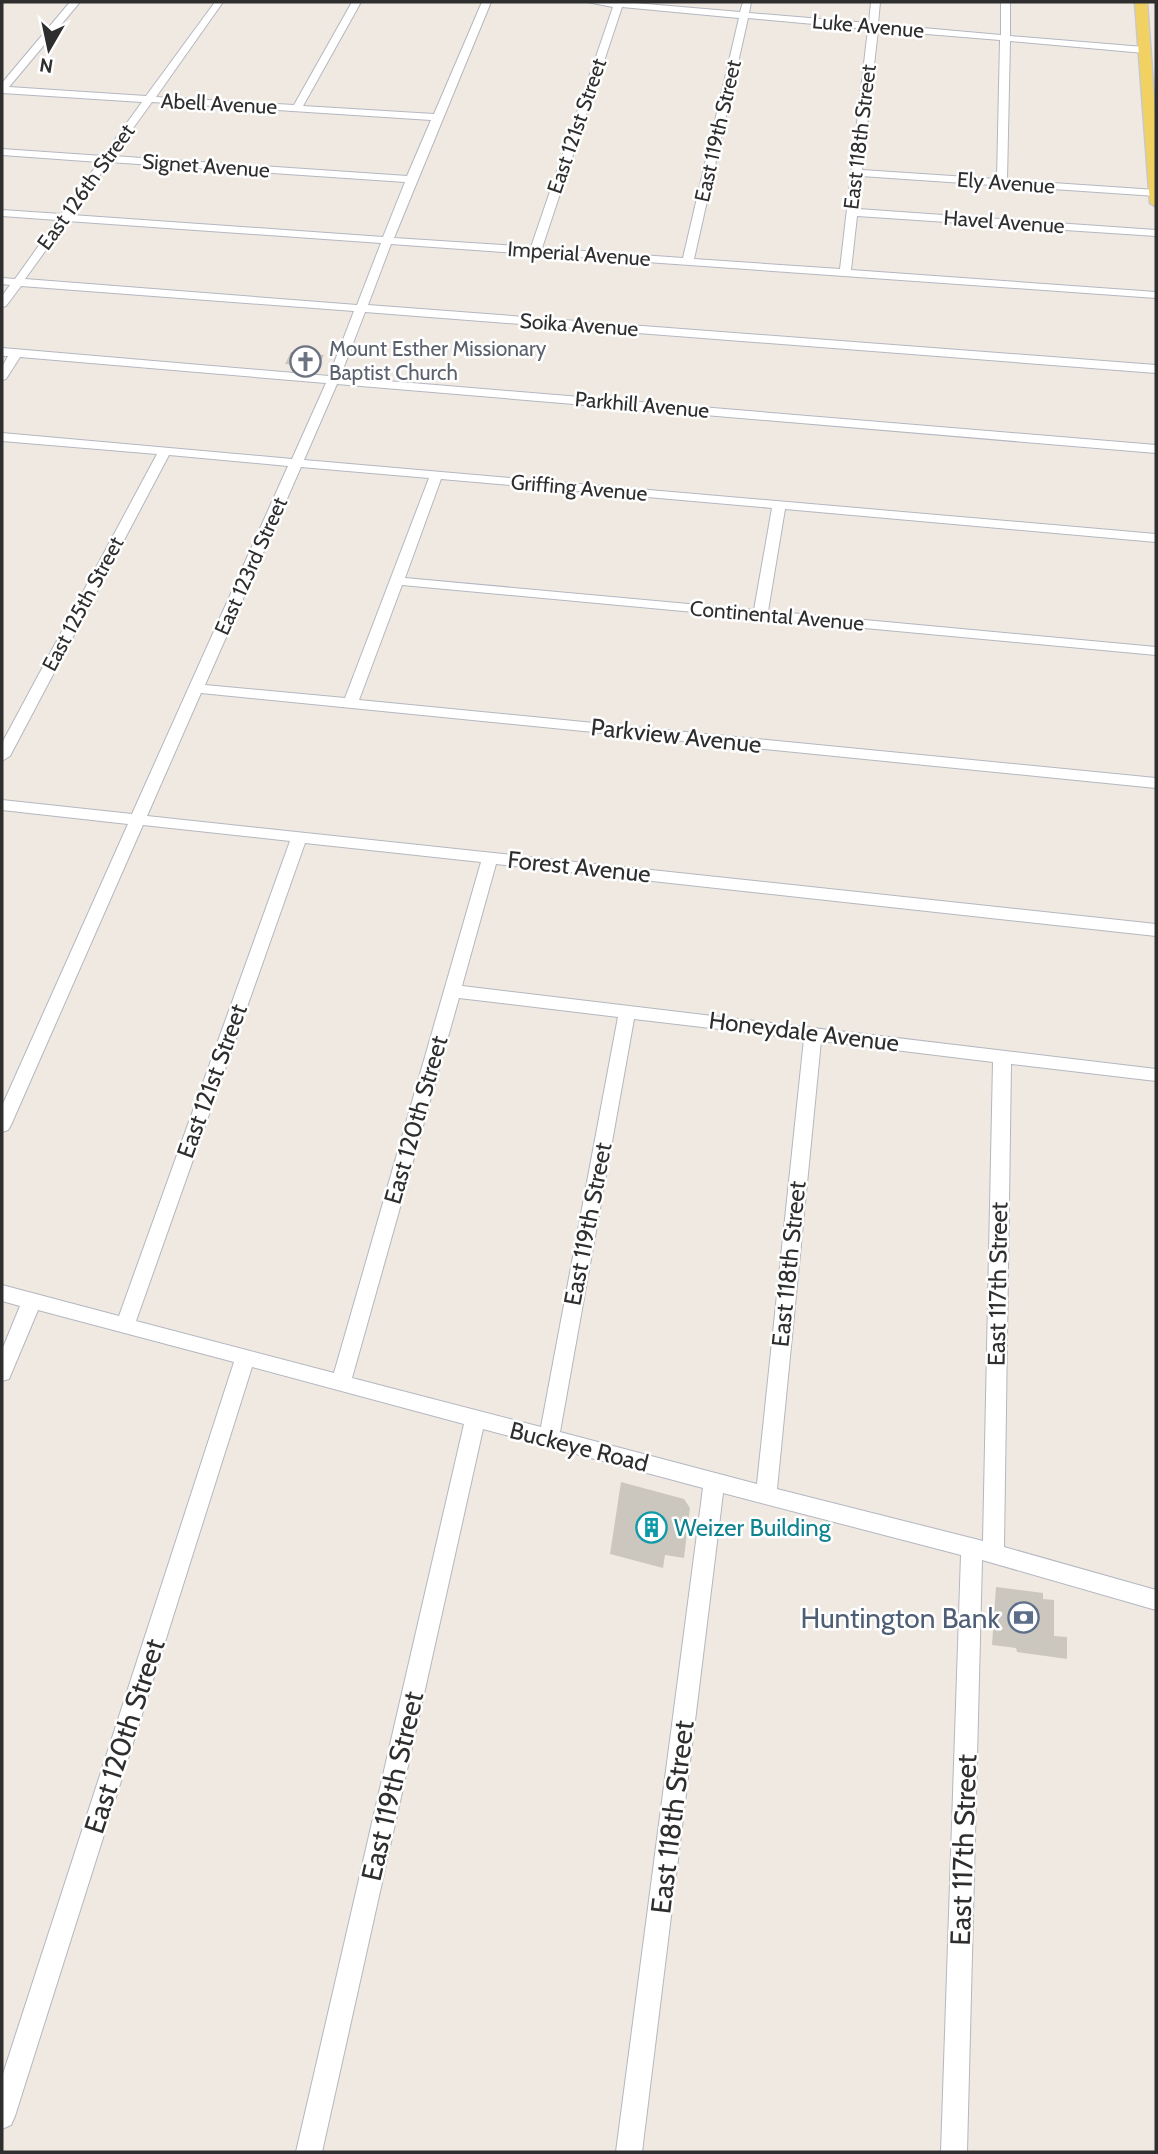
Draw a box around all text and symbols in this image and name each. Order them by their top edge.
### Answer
street label: Luke Avenue [811,8,925,43]
north arrow [14,14,84,84]
text: N [38,53,55,78]
street label: East 121st Street [542,55,611,197]
street label: East 119th Street [689,57,746,204]
street label: East 118th Street [838,63,881,211]
street label: Abell Avenue [160,88,278,119]
street label: East 126th Street [32,119,140,254]
street label: Signet Avenue [141,149,271,182]
street label: Ely Avenue [956,167,1056,198]
street label: Havel Avenue [943,205,1066,238]
street label: Imperial Avenue [507,236,652,271]
street label: Soika Avenue [519,308,639,341]
place label: Mount Esther Missionary Baptist Church [329,336,547,385]
church icon: Mount Esther Missionary Baptist Church [289,344,323,378]
street label: Parkhill Avenue [574,386,711,423]
street label: Griffing Avenue [510,469,649,506]
street label: East 123rd Street [209,493,292,639]
street label: East 125th Street [37,532,128,675]
street label: Continental Avenue [689,595,865,636]
street label: Parkview Avenue [589,712,763,759]
street label: Forest Avenue [506,845,652,888]
street label: East 121st Street [170,1000,253,1162]
street label: Honeydale Avenue [707,1005,901,1058]
street label: East 120th Street [378,1032,453,1207]
street label: East 119th Street [557,1140,618,1308]
street label: East 118th Street [765,1180,812,1348]
street label: East 117th Street [982,1202,1013,1366]
street label: Buckeye Road [507,1415,651,1478]
building icon: Weizer Building [634,1511,668,1545]
place label: Weizer Building [674,1513,832,1542]
place label: Huntington Bank [800,1601,1000,1635]
bank icon: Huntington Bank [1006,1601,1040,1635]
street label: East 120th Street [77,1634,171,1838]
street label: East 119th Street [354,1688,430,1884]
street label: East 118th Street [643,1718,701,1916]
street label: East 117th Street [943,1754,983,1946]

